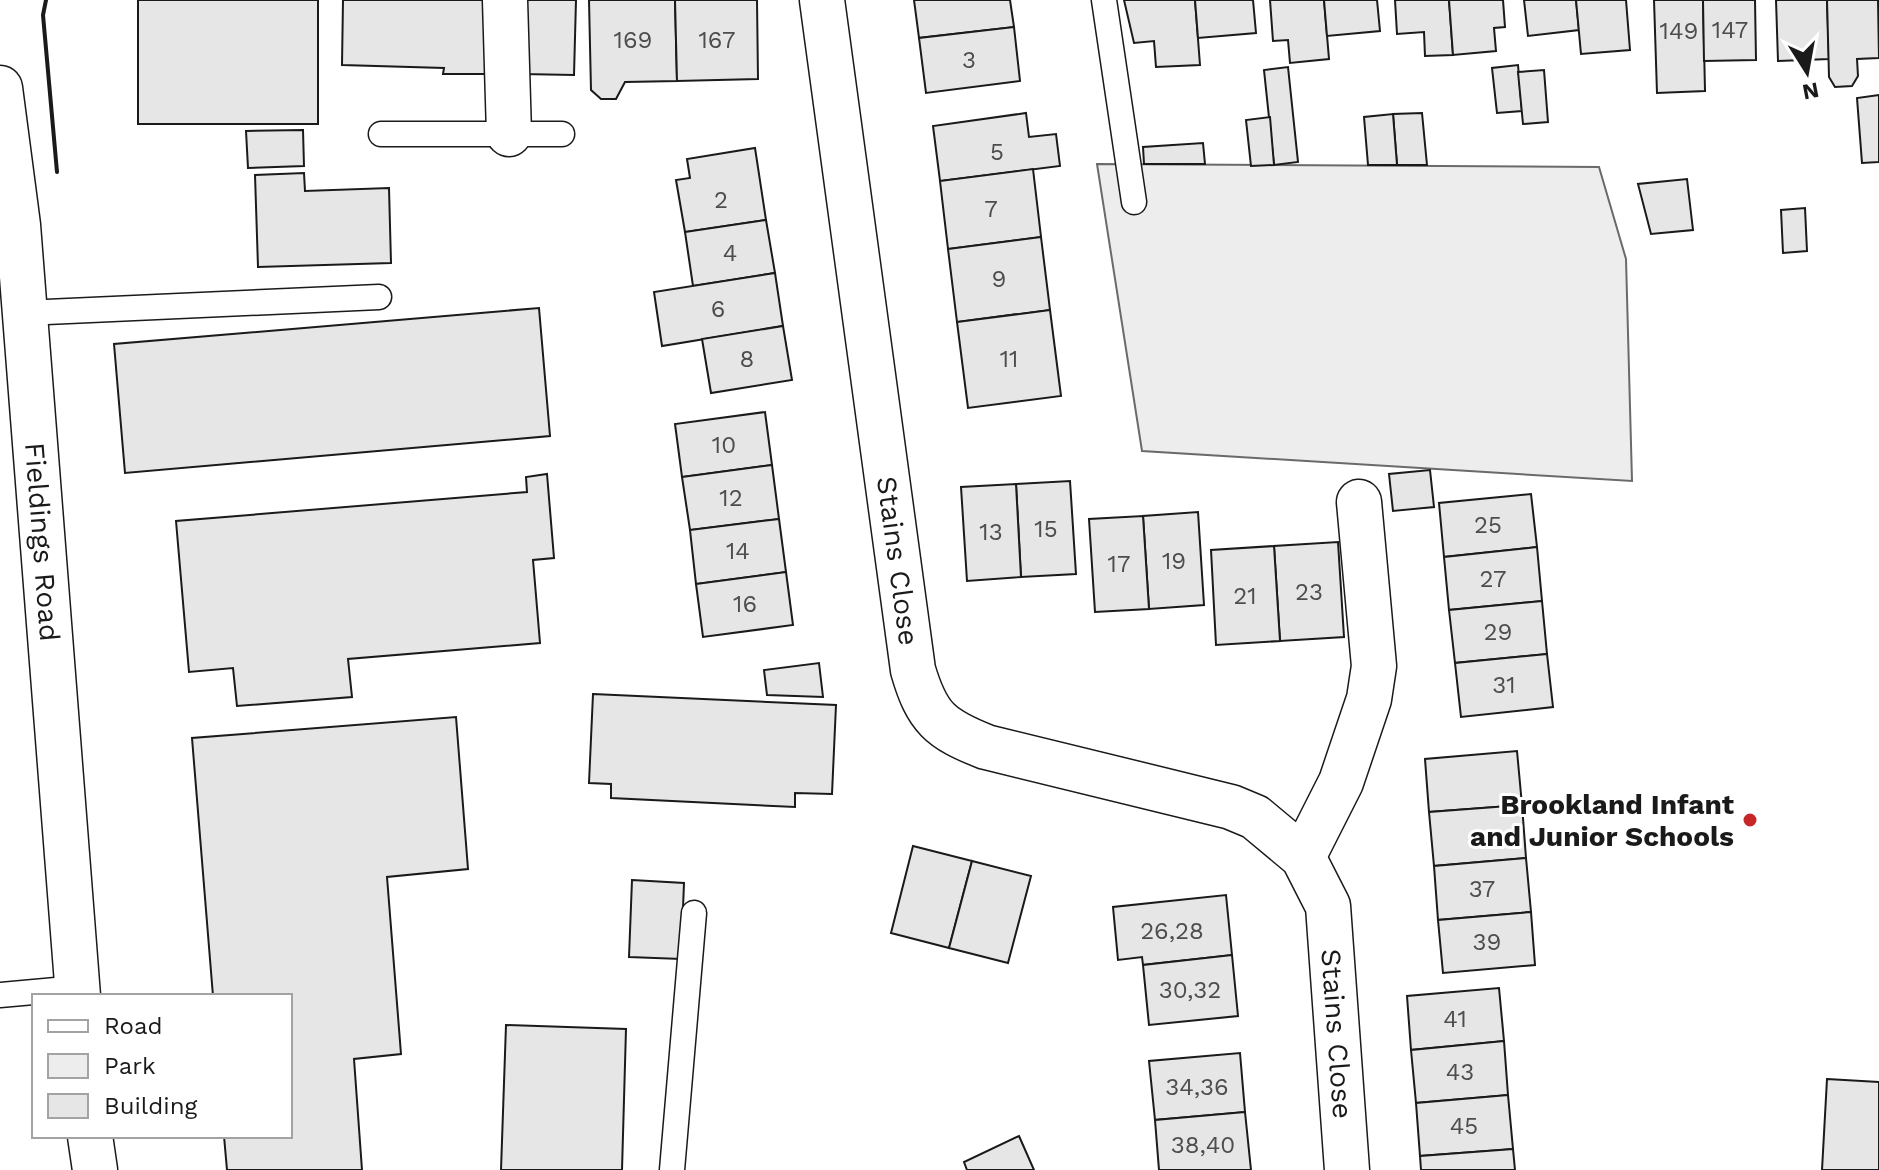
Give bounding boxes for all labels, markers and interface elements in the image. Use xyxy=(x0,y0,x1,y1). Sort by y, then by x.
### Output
house number: 147 xyxy=(1712,16,1748,44)
house number: 149 xyxy=(1660,17,1698,45)
house number: 169 xyxy=(614,26,652,54)
house number: 167 xyxy=(698,26,736,54)
north arrow xyxy=(1767,32,1847,112)
house number: 3 xyxy=(962,46,976,74)
text: N xyxy=(1800,77,1821,105)
house number: 5 xyxy=(990,138,1004,166)
house number: 2 xyxy=(714,186,728,214)
house number: 7 xyxy=(984,195,998,223)
house number: 4 xyxy=(723,239,737,267)
house number: 9 xyxy=(992,265,1006,293)
house number: 6 xyxy=(711,295,725,323)
house number: 8 xyxy=(740,345,754,373)
house number: 11 xyxy=(1000,345,1018,373)
house number: 10 xyxy=(712,431,736,459)
street label: Fieldings Road xyxy=(18,441,66,643)
street label: Stains Close xyxy=(870,474,925,647)
house number: 12 xyxy=(719,484,743,512)
house number: 25 xyxy=(1474,511,1502,539)
house number: 15 xyxy=(1034,515,1058,543)
house number: 13 xyxy=(979,518,1003,546)
house number: 14 xyxy=(726,537,750,565)
house number: 19 xyxy=(1162,547,1186,575)
house number: 17 xyxy=(1108,550,1130,578)
house number: 27 xyxy=(1480,565,1506,593)
house number: 23 xyxy=(1295,578,1323,606)
house number: 21 xyxy=(1233,582,1257,610)
house number: 16 xyxy=(733,590,757,618)
house number: 29 xyxy=(1484,618,1512,646)
house number: 31 xyxy=(1492,671,1516,699)
place label: Brookland Infant and Junior Schools xyxy=(1470,788,1734,853)
marker: Brookland Infant and Junior Schools xyxy=(1741,811,1759,829)
house number: 37 xyxy=(1469,875,1495,903)
house number: 26,28 xyxy=(1140,917,1204,945)
house number: 39 xyxy=(1473,928,1501,956)
street label: Stains Close xyxy=(1314,948,1359,1120)
house number: 30,32 xyxy=(1159,976,1221,1004)
legend xyxy=(32,994,292,1138)
house number: 41 xyxy=(1443,1005,1467,1033)
text: Road xyxy=(104,1012,163,1040)
text: Park xyxy=(104,1052,156,1080)
house number: 43 xyxy=(1446,1058,1474,1086)
house number: 34,36 xyxy=(1165,1073,1229,1101)
text: Building xyxy=(104,1092,197,1120)
house number: 45 xyxy=(1450,1112,1478,1140)
house number: 38,40 xyxy=(1171,1131,1235,1159)

